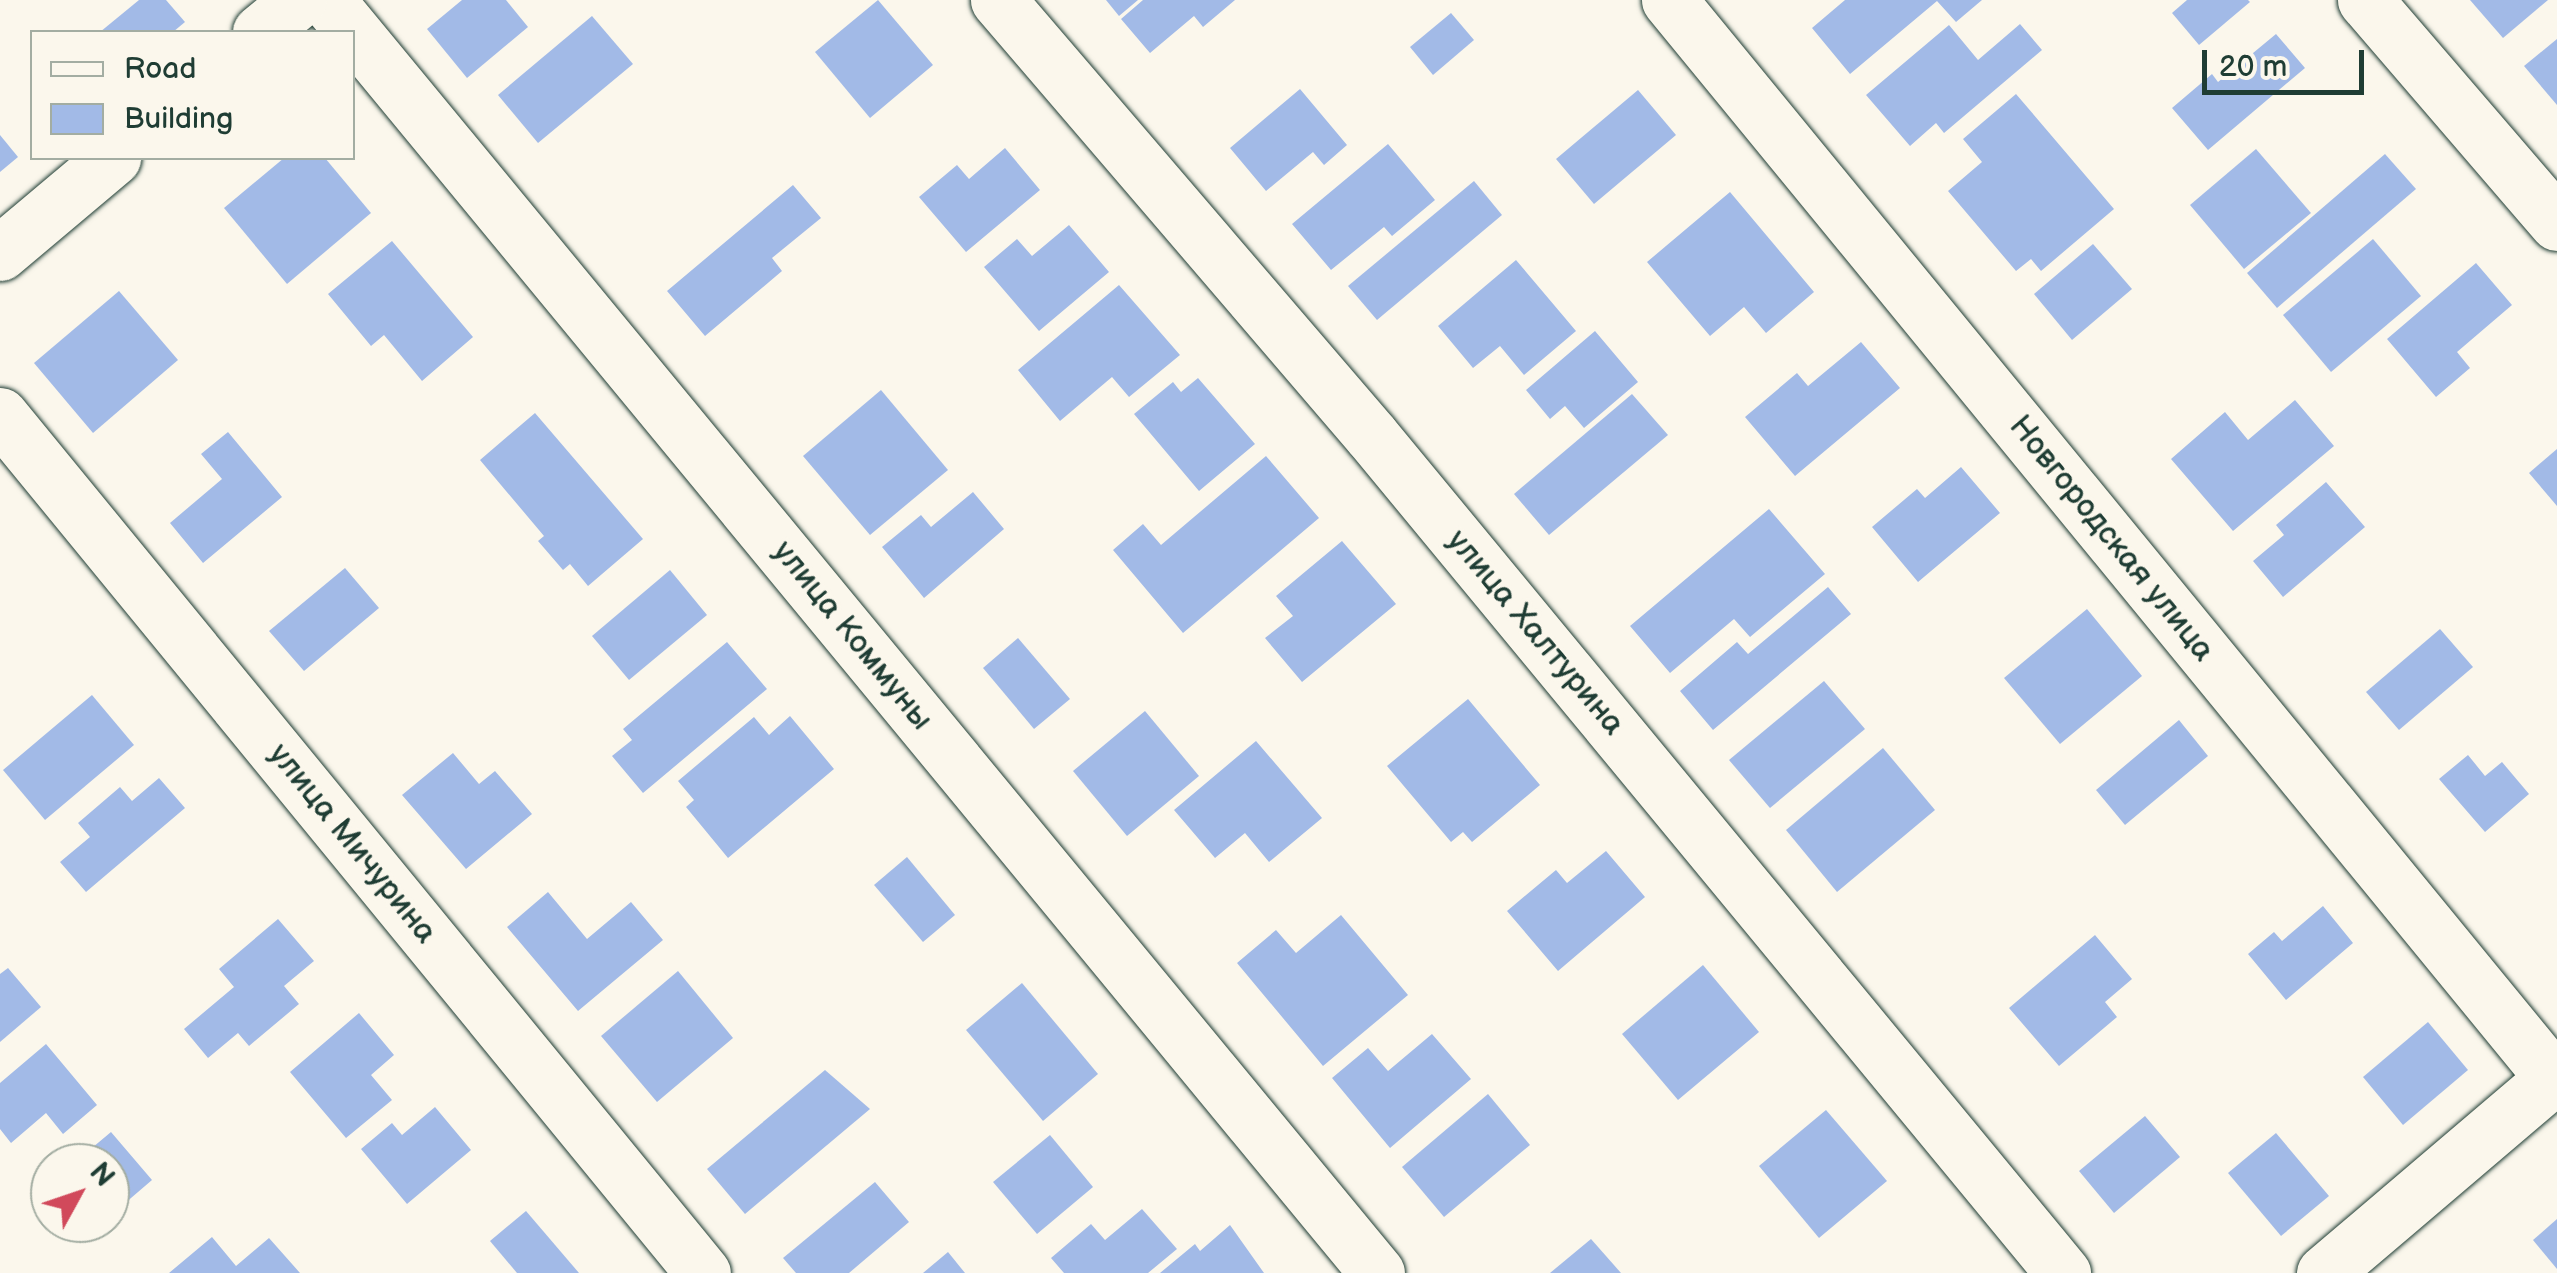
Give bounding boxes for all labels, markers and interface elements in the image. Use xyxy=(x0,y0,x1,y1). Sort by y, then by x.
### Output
legend xyxy=(30,30,355,160)
scale bar xyxy=(2207,30,2370,92)
text: 20 m xyxy=(2219,49,2287,85)
text: Road xyxy=(124,51,197,87)
text: Building xyxy=(124,101,233,137)
street label: Новгородская улица xyxy=(2000,408,2222,670)
street label: улица Халтурина xyxy=(1438,523,1632,743)
street label: улица Коммуны xyxy=(764,534,940,738)
street label: улица Мичурина xyxy=(260,736,444,952)
north arrow xyxy=(30,1143,130,1243)
text: N xyxy=(82,1156,121,1193)

